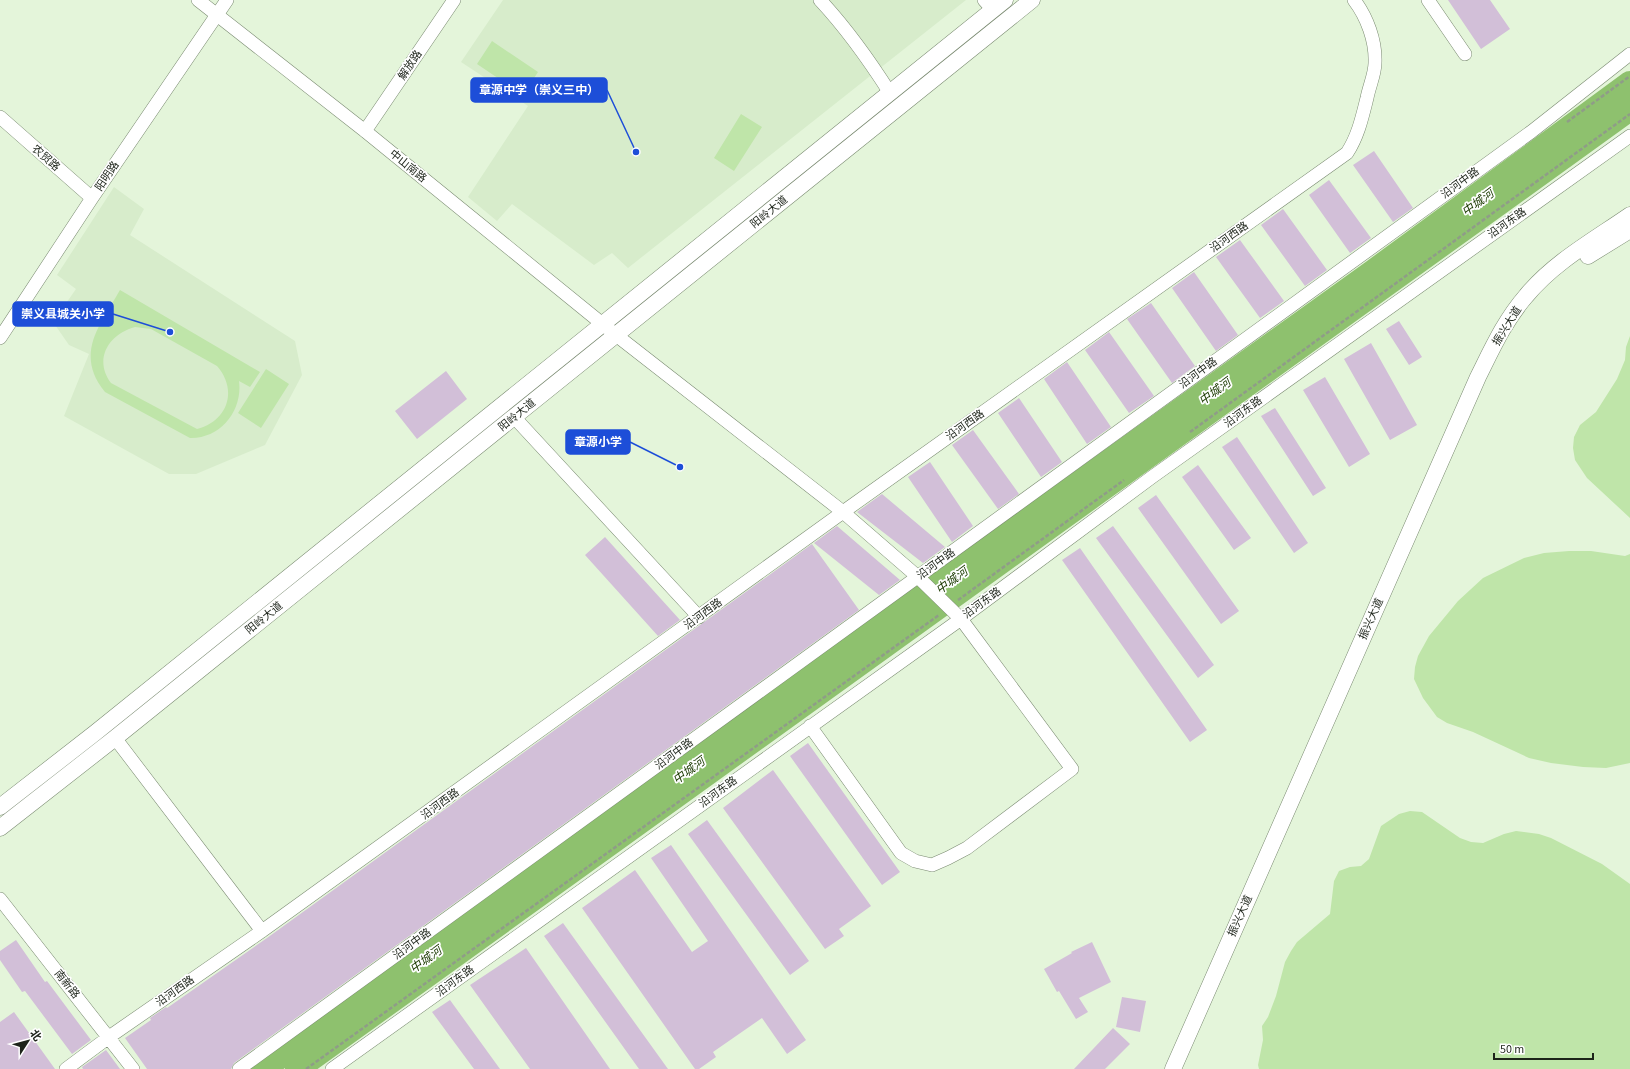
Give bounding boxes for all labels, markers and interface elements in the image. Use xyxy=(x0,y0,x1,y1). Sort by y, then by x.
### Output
street label: 解放路 xyxy=(395,47,425,83)
callout: 章源中学（崇义三中） xyxy=(471,78,607,102)
text: 章源中学（崇义三中） xyxy=(479,82,599,99)
street label: 农贸路 xyxy=(29,142,63,174)
street label: 中山南路 xyxy=(386,146,430,186)
street label: 阳明路 xyxy=(92,158,122,194)
street label: 沿河中路 xyxy=(1438,164,1482,202)
water label: 中城河 xyxy=(1458,184,1499,220)
street label: 阳岭大道 xyxy=(747,192,791,232)
street label: 沿河东路 xyxy=(1485,204,1529,242)
street label: 沿河西路 xyxy=(1207,218,1251,256)
callout: 崇义县城关小学 xyxy=(13,302,113,326)
street label: 振兴大道 xyxy=(1489,303,1525,349)
text: 崇义县城关小学 xyxy=(21,306,105,323)
street label: 沿河中路 xyxy=(1176,354,1220,392)
water label: 中城河 xyxy=(1195,373,1236,409)
street label: 沿河东路 xyxy=(1221,393,1265,431)
street label: 阳岭大道 xyxy=(495,395,539,435)
street label: 沿河西路 xyxy=(943,406,987,444)
callout: 章源小学 xyxy=(566,430,630,454)
text: 章源小学 xyxy=(574,434,622,451)
street label: 沿河中路 xyxy=(914,545,958,583)
water label: 中城河 xyxy=(932,562,973,598)
street label: 沿河东路 xyxy=(960,584,1004,622)
street label: 沿河西路 xyxy=(681,595,725,633)
street label: 振兴大道 xyxy=(1355,596,1387,642)
street label: 阳岭大道 xyxy=(242,598,286,638)
street label: 沿河中路 xyxy=(652,735,696,773)
water label: 中城河 xyxy=(669,752,710,788)
street label: 沿河东路 xyxy=(696,773,740,811)
street label: 沿河西路 xyxy=(418,785,462,823)
street label: 振兴大道 xyxy=(1224,893,1256,939)
street label: 沿河中路 xyxy=(390,925,434,963)
water label: 中城河 xyxy=(406,941,447,977)
street label: 沿河东路 xyxy=(433,962,477,1000)
street label: 南新路 xyxy=(51,966,83,1002)
street label: 沿河西路 xyxy=(153,972,197,1010)
north arrow xyxy=(8,1021,48,1061)
text: 北 xyxy=(26,1027,45,1044)
scale bar xyxy=(1494,1035,1593,1061)
text: 50 m xyxy=(1500,1041,1524,1058)

